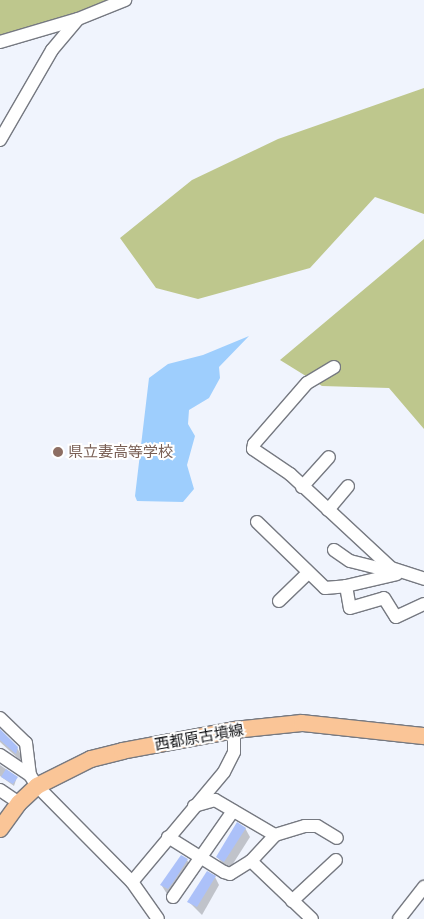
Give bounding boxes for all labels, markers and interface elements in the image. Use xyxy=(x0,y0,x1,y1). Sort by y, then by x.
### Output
place label: 県立妻高等学校 xyxy=(68,443,173,461)
marker: 県立妻高等学校 xyxy=(52,446,64,458)
street label: 西都原古墳線 xyxy=(153,720,245,754)

